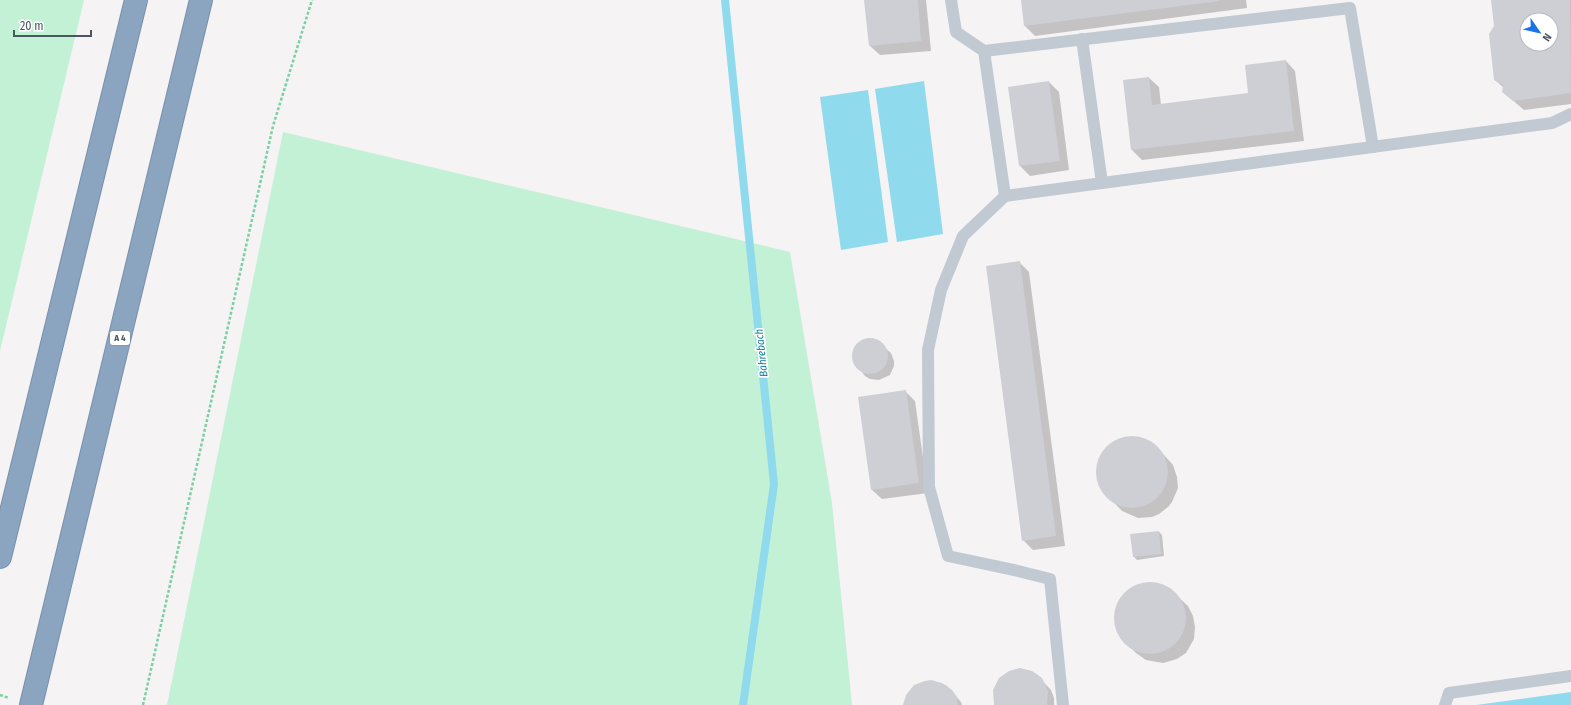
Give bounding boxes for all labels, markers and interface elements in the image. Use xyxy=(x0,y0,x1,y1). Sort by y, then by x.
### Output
scale bar xyxy=(14,12,91,38)
north arrow xyxy=(1519,12,1559,52)
text: 20 m xyxy=(20,19,44,33)
text: N xyxy=(1540,31,1554,44)
water label: Bahrebach xyxy=(752,328,770,378)
road number: A 4 xyxy=(110,331,130,345)

